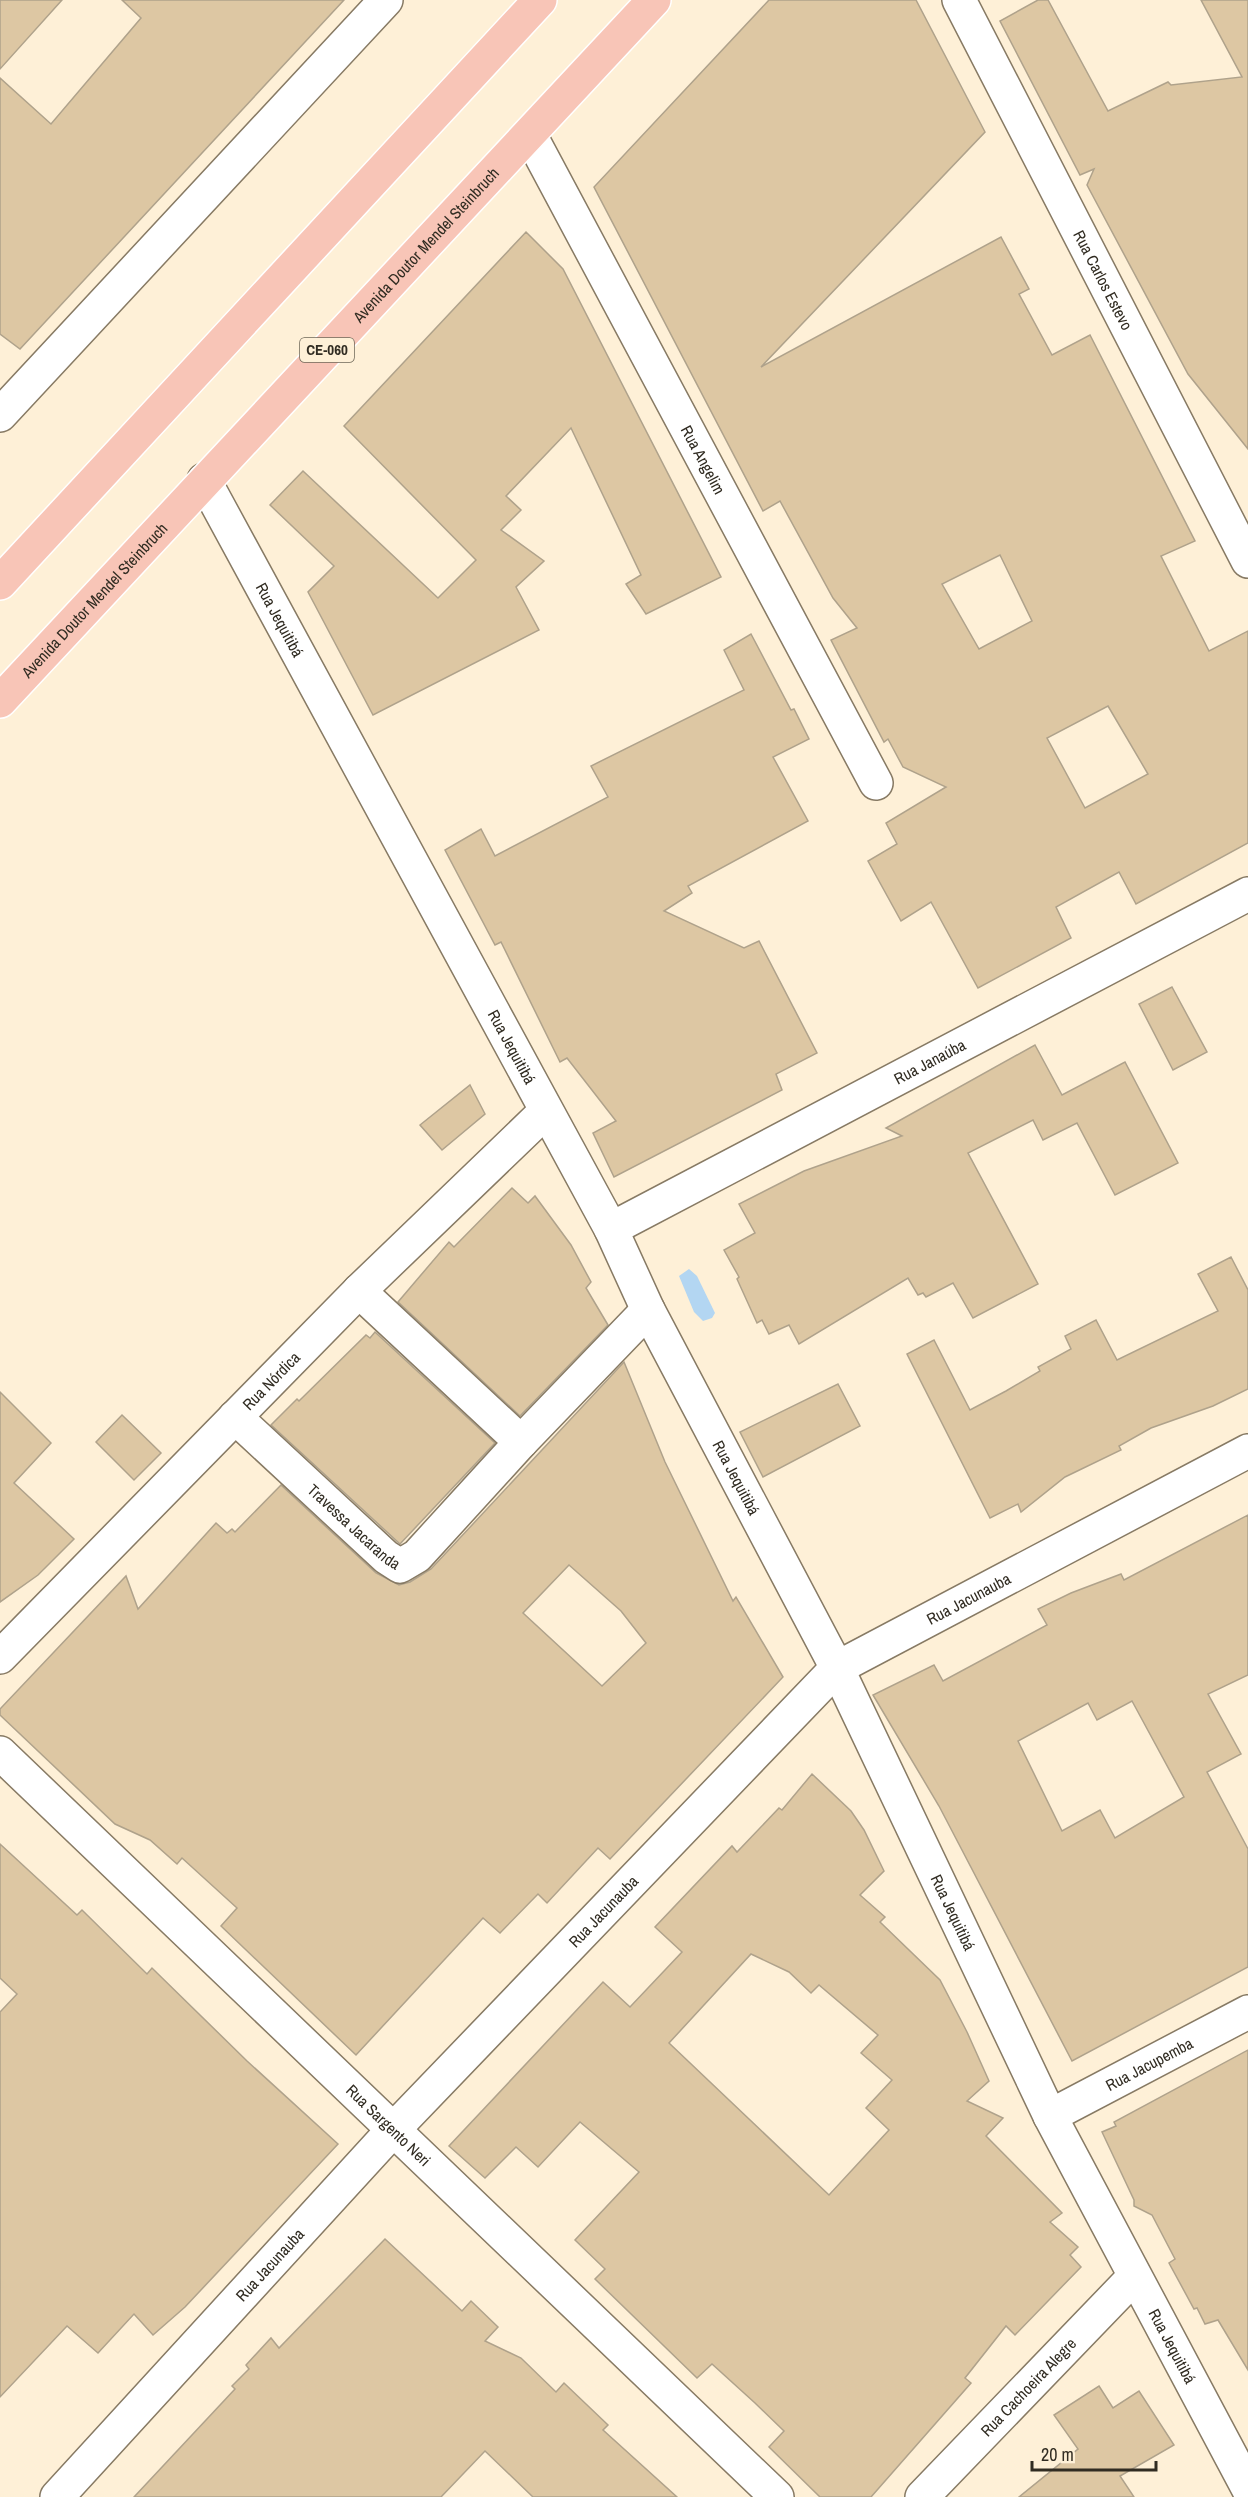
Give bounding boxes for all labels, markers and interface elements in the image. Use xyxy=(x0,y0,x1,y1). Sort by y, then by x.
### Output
street label: Avenida Doutor Mendel Steinbruch xyxy=(347,162,504,328)
street label: Rua Carlos Estevo xyxy=(1068,226,1138,334)
road number: CE-060 xyxy=(300,338,354,362)
street label: Rua Angelim xyxy=(676,421,731,498)
street label: Avenida Doutor Mendel Steinbruch xyxy=(16,518,172,683)
street label: Rua Jequitibá xyxy=(251,579,309,661)
street label: Rua Jequitibá xyxy=(483,1006,541,1089)
street label: Rua Janaúba xyxy=(890,1033,970,1089)
street label: Rua Nórdica xyxy=(237,1346,305,1415)
street label: Rua Jequitibá xyxy=(708,1436,766,1519)
street label: Travessa Jacaranda xyxy=(303,1479,405,1575)
street label: Rua Jacunauba xyxy=(923,1567,1015,1630)
street label: Rua Jacunauba xyxy=(563,1870,644,1952)
street label: Rua Jequitibá xyxy=(926,1871,981,1955)
street label: Rua Jacupemba xyxy=(1102,2032,1197,2096)
street label: Rua Sargento Neri xyxy=(341,2079,436,2171)
street label: Rua Jacunauba xyxy=(231,2223,309,2306)
street label: Rua Jequitibá xyxy=(1144,2305,1202,2388)
street label: Rua Cachoeira Alegre xyxy=(975,2333,1081,2441)
scale bar xyxy=(1032,2434,1156,2472)
text: 20 m xyxy=(1041,2442,1074,2467)

